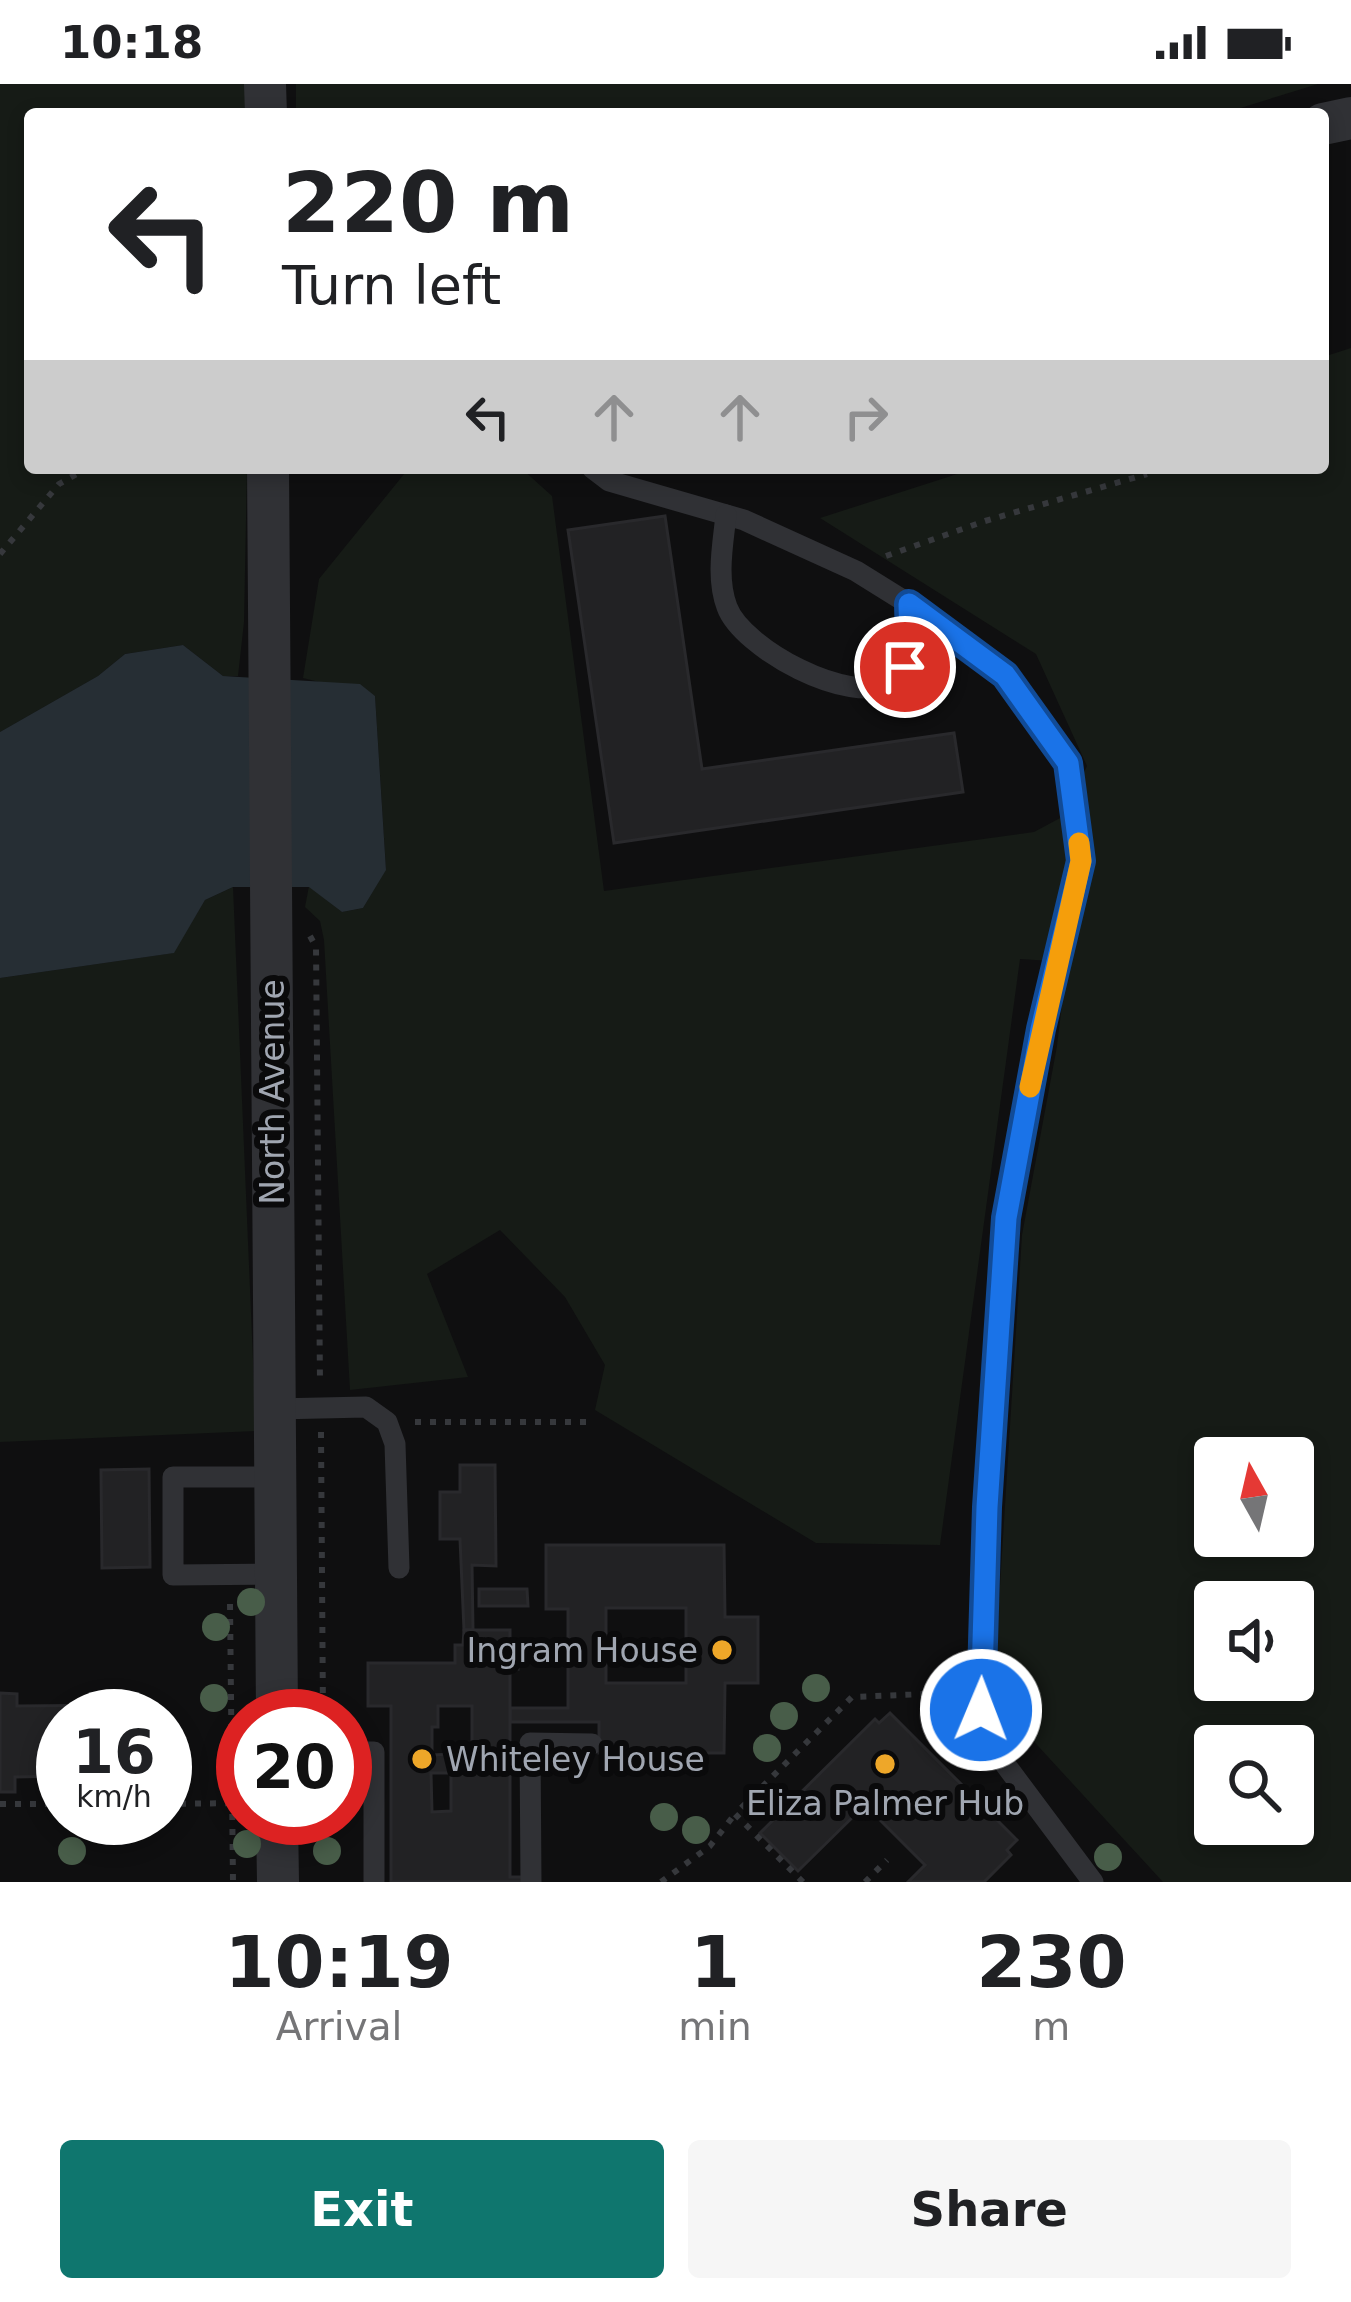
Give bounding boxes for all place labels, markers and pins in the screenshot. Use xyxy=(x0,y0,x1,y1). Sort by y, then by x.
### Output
pin xyxy=(854,616,956,718)
place label: Ingram House xyxy=(467,1631,698,1670)
marker: Ingram House xyxy=(709,1637,735,1663)
place label: Whiteley House xyxy=(446,1740,705,1779)
marker: Whiteley House xyxy=(409,1746,435,1772)
marker: Eliza Palmer Hub xyxy=(872,1751,898,1777)
place label: Eliza Palmer Hub xyxy=(746,1784,1024,1823)

